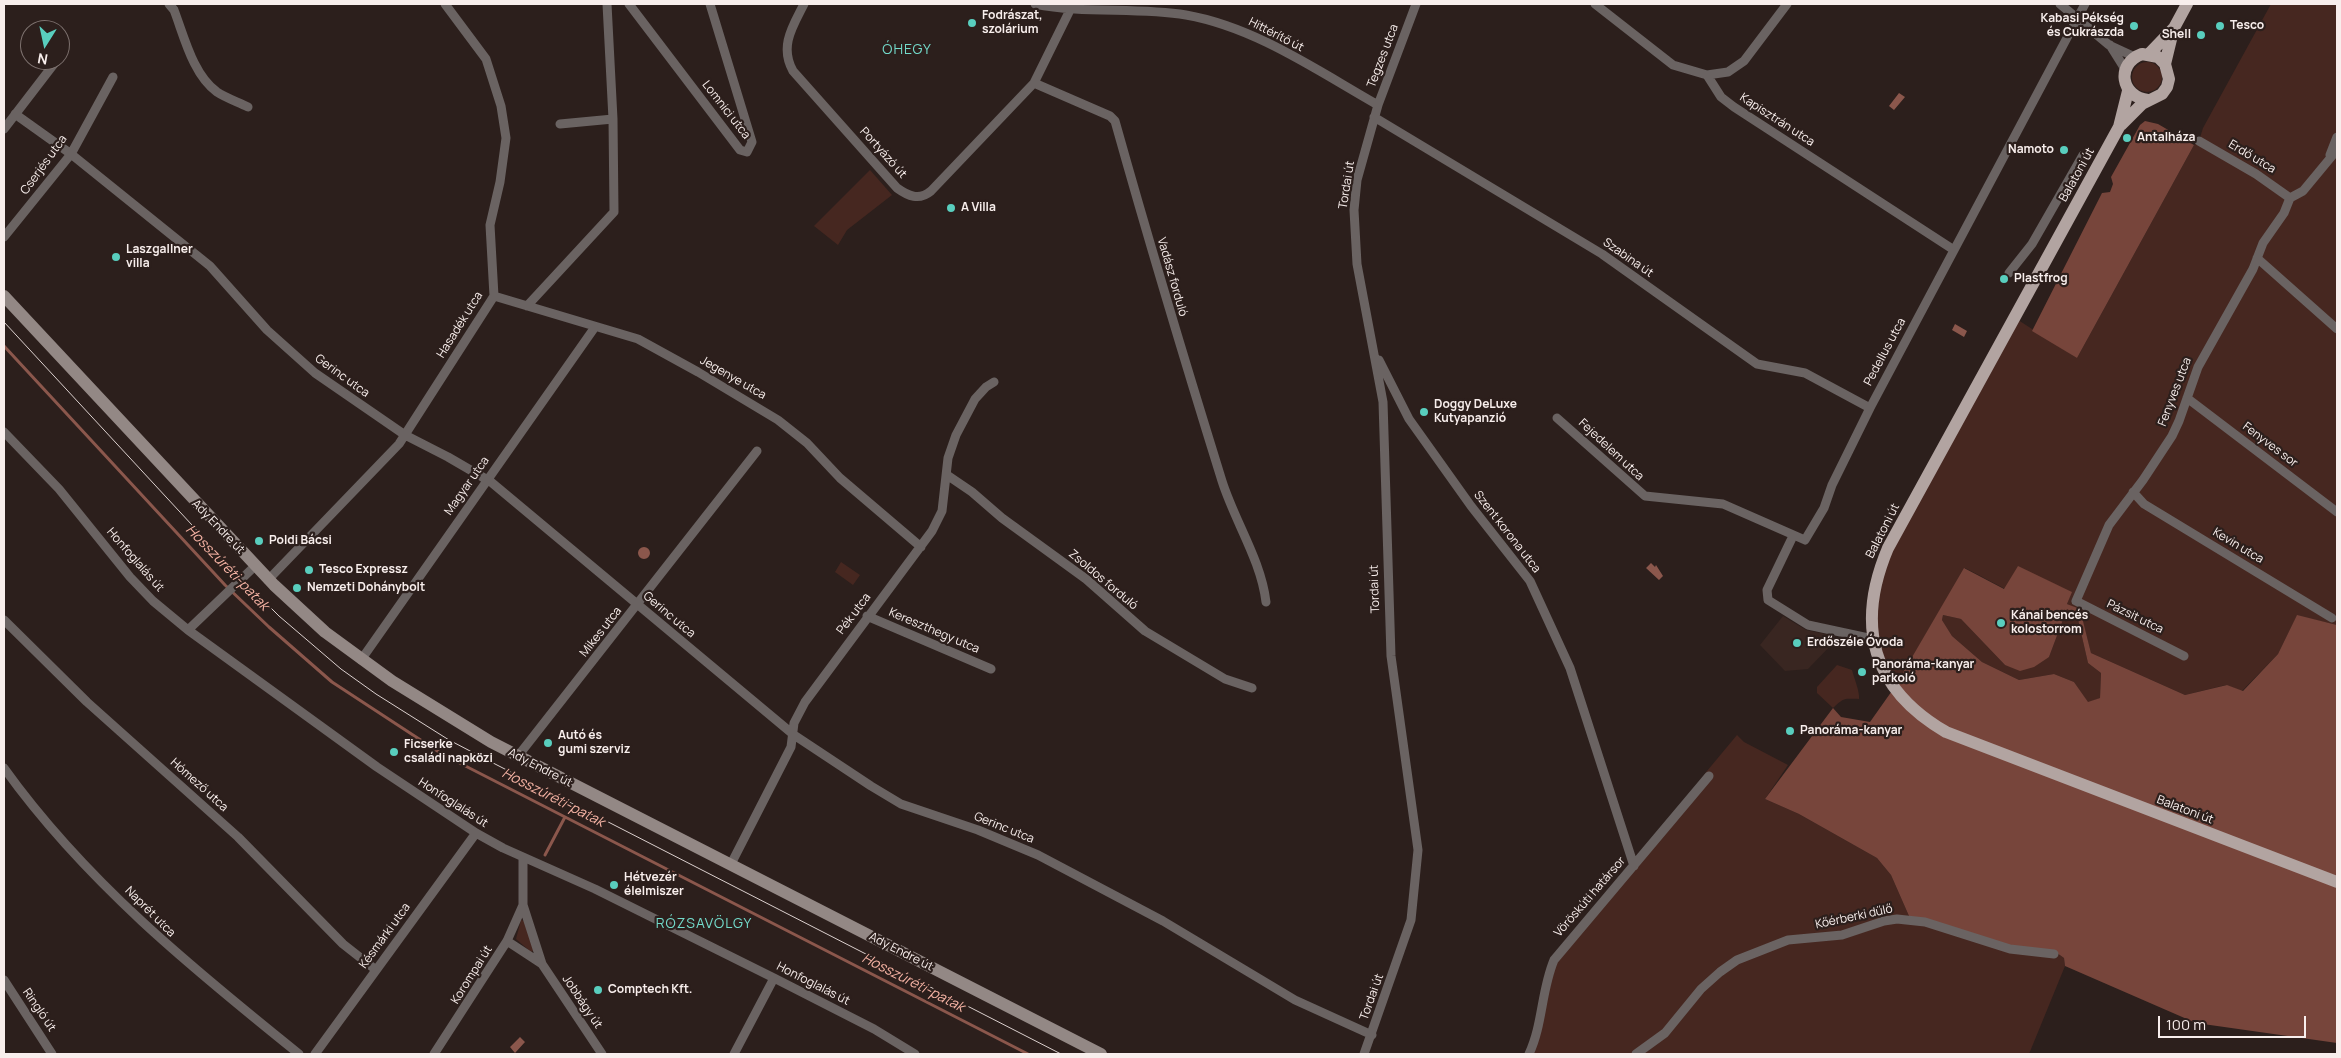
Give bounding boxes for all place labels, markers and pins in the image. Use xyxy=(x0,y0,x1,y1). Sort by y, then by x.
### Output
place label: Fodrászat, szolárium xyxy=(982,9,1043,37)
place label: Kabasi Pékség és Cukrászda xyxy=(2040,12,2124,40)
marker: Fodrászat, szolárium xyxy=(966,17,978,29)
place label: Tesco xyxy=(2230,19,2264,33)
marker: Kabasi Pékség és Cukrászda xyxy=(2128,20,2140,32)
marker: Tesco xyxy=(2214,20,2226,32)
place label: Shell xyxy=(2162,28,2191,42)
marker: Shell xyxy=(2195,29,2207,41)
place label: Antalháza xyxy=(2137,131,2195,145)
marker: Antalháza xyxy=(2121,132,2133,144)
place label: Namoto xyxy=(2008,143,2054,157)
marker: Namoto xyxy=(2058,144,2070,156)
place label: A Villa xyxy=(961,201,996,215)
marker: A Villa xyxy=(945,202,957,214)
place label: Laszgallner villa xyxy=(126,243,193,271)
marker: Laszgallner villa xyxy=(110,251,122,263)
place label: Plastfrog xyxy=(2014,272,2068,286)
marker: Plastfrog xyxy=(1998,273,2010,285)
place label: Doggy DeLuxe Kutyapanzió xyxy=(1434,398,1517,426)
marker: Doggy DeLuxe Kutyapanzió xyxy=(1418,406,1430,418)
place label: Poldi Bácsi xyxy=(269,534,332,548)
marker: Poldi Bácsi xyxy=(253,535,265,547)
place label: Tesco Expressz xyxy=(319,563,408,577)
marker: Tesco Expressz xyxy=(303,564,315,576)
place label: Nemzeti Dohánybolt xyxy=(307,581,425,595)
marker: Nemzeti Dohánybolt xyxy=(291,582,303,594)
place label: Kánai bencés kolostorrom xyxy=(2011,609,2088,637)
marker: Kánai bencés kolostorrom xyxy=(1995,617,2007,629)
place label: Erdőszéle Óvoda xyxy=(1807,636,1903,650)
marker: Erdőszéle Óvoda xyxy=(1791,637,1803,649)
place label: Panoráma-kanyar parkoló xyxy=(1872,658,1974,686)
marker: Panoráma-kanyar parkoló xyxy=(1856,666,1868,678)
place label: Panoráma-kanyar xyxy=(1800,724,1902,738)
marker: Panoráma-kanyar xyxy=(1784,725,1796,737)
place label: Autó és gumi szerviz xyxy=(558,729,630,757)
marker: Autó és gumi szerviz xyxy=(542,737,554,749)
place label: Ficserke családi napközi xyxy=(404,738,493,766)
marker: Ficserke családi napközi xyxy=(388,746,400,758)
place label: Hétvezér élelmiszer xyxy=(624,871,684,899)
marker: Hétvezér élelmiszer xyxy=(608,879,620,891)
place label: Comptech Kft. xyxy=(608,983,692,997)
marker: Comptech Kft. xyxy=(592,984,604,996)

